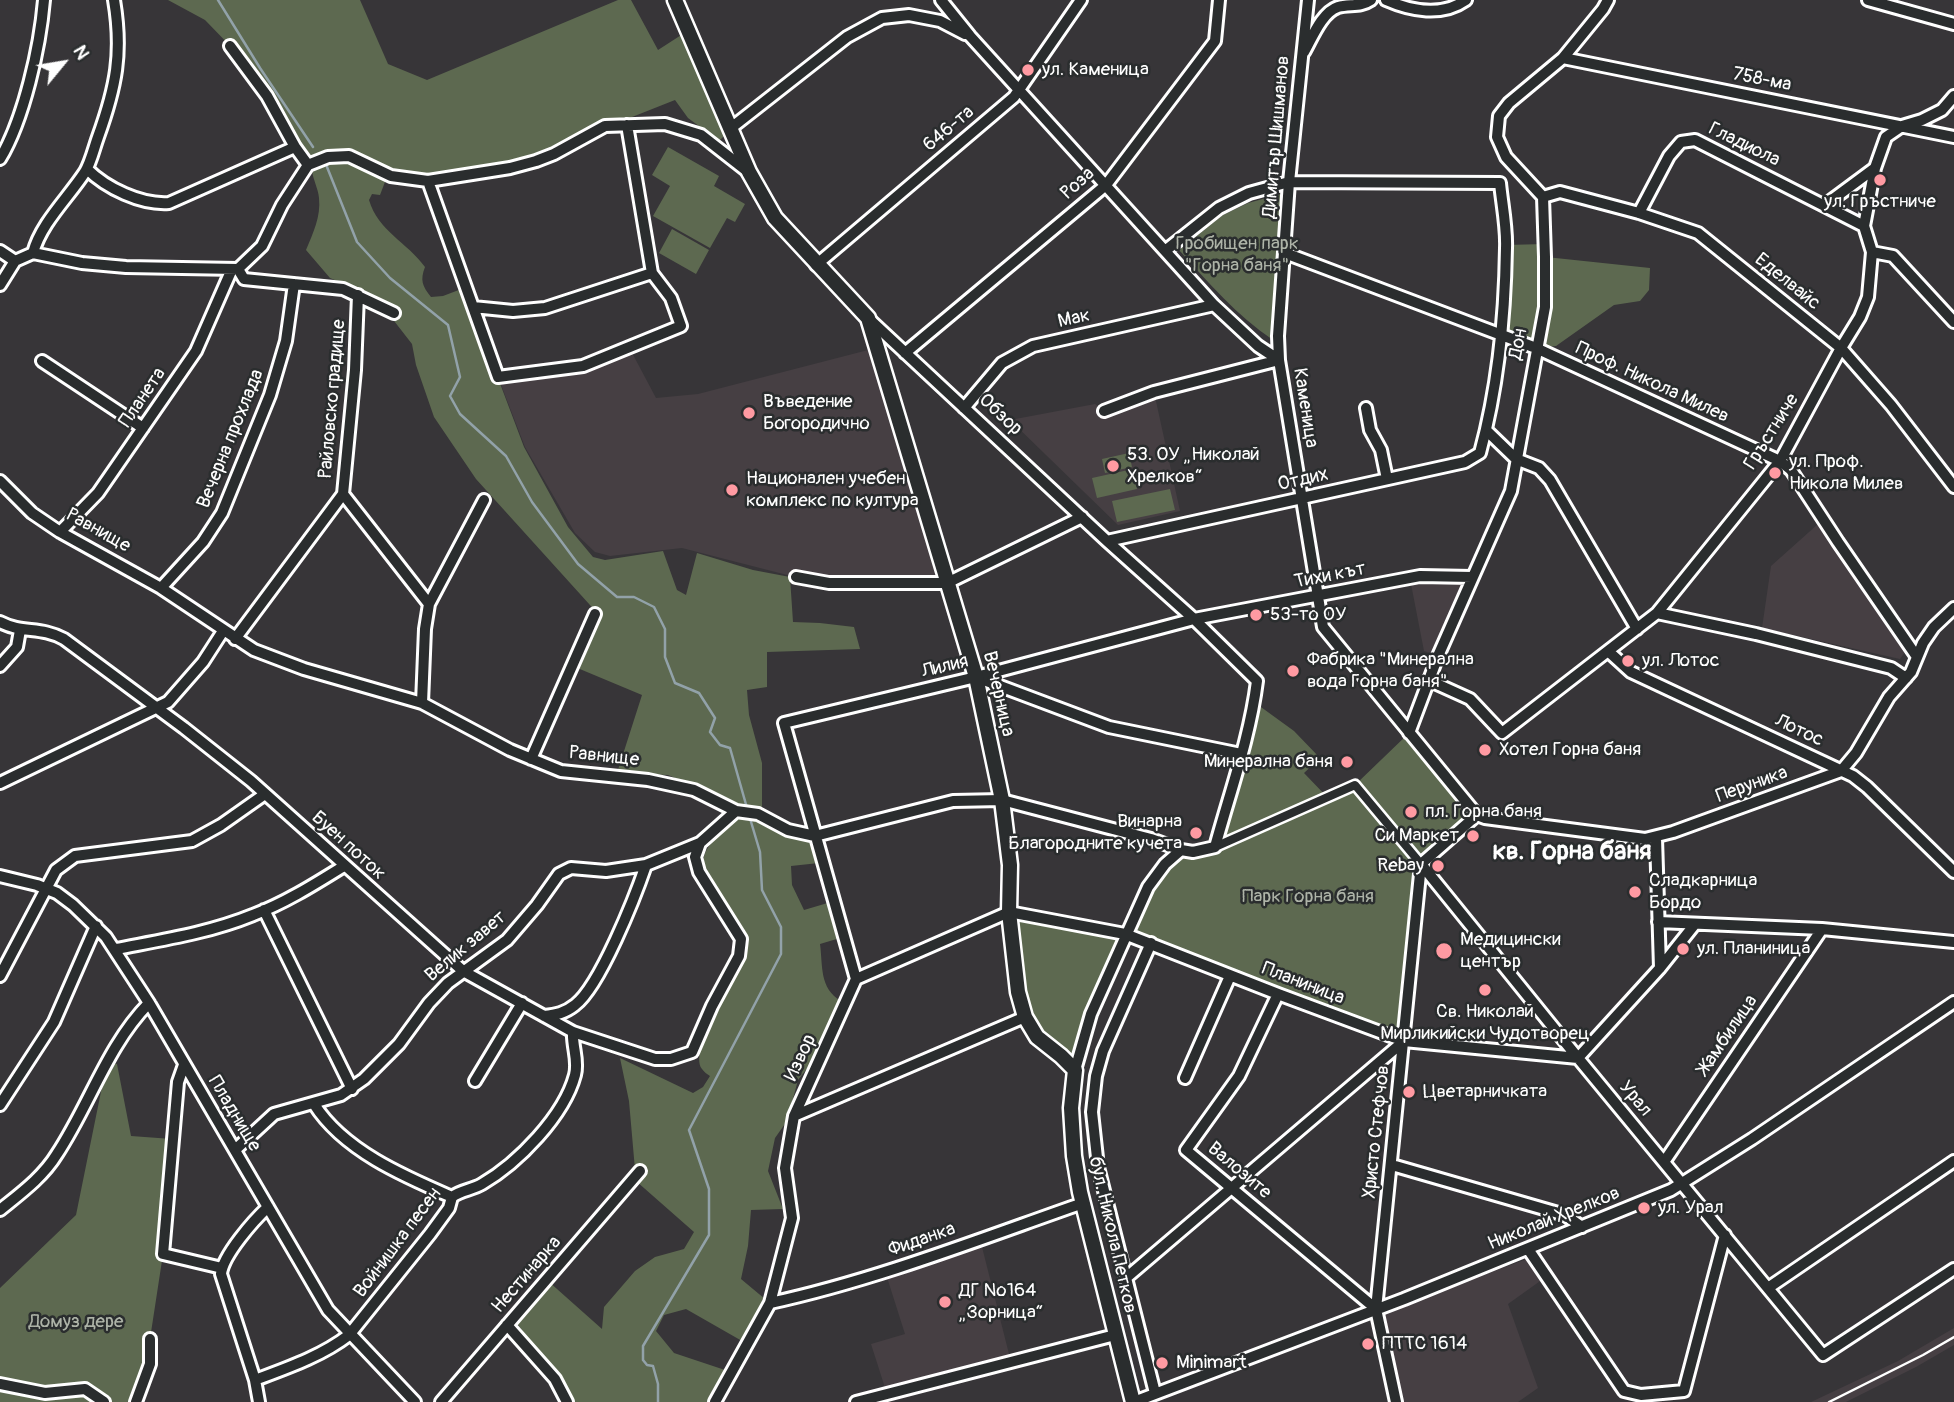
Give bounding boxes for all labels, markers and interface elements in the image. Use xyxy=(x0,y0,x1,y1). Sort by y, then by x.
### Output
north arrow xyxy=(28,28,98,98)
text: N xyxy=(68,41,95,64)
street label: Димитър Шишманов xyxy=(1259,55,1295,219)
place label: ул. Каменица xyxy=(1042,59,1149,81)
marker: ул. Каменица xyxy=(1020,62,1036,78)
street label: 758-ма xyxy=(1731,63,1793,97)
street label: 646-та xyxy=(919,101,979,157)
street label: Гладиола xyxy=(1704,118,1784,172)
street label: Роза xyxy=(1056,163,1100,205)
marker: ул. Гръстниче xyxy=(1872,172,1888,188)
place label: ул. Гръстниче xyxy=(1824,191,1936,213)
park label: Гробищен парк "Горна баня" xyxy=(1175,233,1299,277)
street label: Еделвайс xyxy=(1750,249,1824,315)
street label: Мак xyxy=(1056,304,1092,334)
street label: Райловско градище xyxy=(315,319,351,479)
street label: Дон xyxy=(1505,327,1533,361)
street label: Проф. Никола Милев xyxy=(1572,337,1732,429)
street label: Планета xyxy=(115,364,171,432)
street label: Вечерна прохлада xyxy=(193,366,269,512)
street label: Каменица xyxy=(1287,367,1323,449)
street label: Обзор xyxy=(973,389,1027,441)
street label: Гръстниче xyxy=(1740,390,1804,474)
place label: Въведение Богородично xyxy=(763,391,870,435)
marker: Въведение Богородично xyxy=(741,405,757,421)
place label: 53. ОУ „Николай Хрелков“ xyxy=(1127,444,1260,488)
place label: ул. Проф. Никола Милев xyxy=(1789,451,1903,495)
marker: 53. ОУ „Николай Хрелков“ xyxy=(1105,458,1121,474)
street label: Отдих xyxy=(1276,463,1330,497)
marker: ул. Проф. Никола Милев xyxy=(1767,465,1783,481)
place label: Национален учебен комплекс по култура xyxy=(746,468,918,512)
marker: Национален учебен комплекс по култура xyxy=(724,482,740,498)
street label: Равнище xyxy=(62,504,134,558)
street label: Тихи кът xyxy=(1292,558,1368,594)
place label: 53-то ОУ xyxy=(1270,604,1346,626)
marker: 53-то ОУ xyxy=(1248,607,1264,623)
street label: Вечерница xyxy=(977,649,1019,739)
place label: Фабрика "Минерална вода Горна баня" xyxy=(1307,649,1474,693)
street label: Лилия xyxy=(919,650,971,684)
place label: ул. Лотос xyxy=(1642,650,1719,672)
marker: ул. Лотос xyxy=(1620,653,1636,669)
marker: Фабрика "Минерална вода Горна баня" xyxy=(1285,663,1301,679)
street label: Лотос xyxy=(1771,710,1827,752)
place label: Хотел Горна баня xyxy=(1499,739,1641,761)
street label: Равнище xyxy=(568,742,640,772)
marker: Хотел Горна баня xyxy=(1477,742,1493,758)
place label: Минерална баня xyxy=(1204,751,1333,773)
marker: Минерална баня xyxy=(1339,754,1355,770)
street label: Перуника xyxy=(1713,762,1791,808)
place label: пл. Горна баня xyxy=(1425,801,1542,823)
marker: пл. Горна баня xyxy=(1403,804,1419,820)
street label: Буен поток xyxy=(306,807,390,885)
place label: Винарна Благородните кучета xyxy=(1008,811,1182,855)
marker: Винарна Благородните кучета xyxy=(1188,825,1204,841)
place label: Си Маркет xyxy=(1375,825,1459,847)
marker: Си Маркет xyxy=(1465,828,1481,844)
district label: кв. Горна баня xyxy=(1492,836,1652,868)
place label: Rebay xyxy=(1377,855,1424,877)
marker: Rebay xyxy=(1430,858,1446,874)
place label: Сладкарница Бордо xyxy=(1649,870,1757,914)
marker: Сладкарница Бордо xyxy=(1627,884,1643,900)
park label: Парк Горна баня xyxy=(1242,886,1374,908)
street label: Велик завет xyxy=(421,907,511,987)
place label: Медицински център xyxy=(1460,929,1561,973)
place label: ул. Планиница xyxy=(1697,938,1810,960)
marker: Медицински център xyxy=(1434,941,1454,961)
marker: ул. Планиница xyxy=(1675,941,1691,957)
street label: Планиница xyxy=(1258,958,1348,1010)
marker: Св. Николай Мирликийски Чудотворец xyxy=(1477,982,1493,998)
street label: Жамбилица xyxy=(1693,991,1763,1079)
place label: Св. Николай Мирликийски Чудотворец xyxy=(1380,1001,1590,1045)
street label: Извор xyxy=(780,1031,822,1085)
street label: Христо Стефчов xyxy=(1359,1064,1395,1200)
street label: Пладнище xyxy=(203,1072,265,1156)
street label: Урал xyxy=(1614,1077,1656,1121)
place label: Цветарничката xyxy=(1423,1081,1547,1103)
marker: Цветарничката xyxy=(1401,1084,1417,1100)
street label: Валозите xyxy=(1202,1138,1276,1204)
street label: бул. Никола Петков xyxy=(1083,1154,1141,1316)
street label: Николай Хрелков xyxy=(1485,1182,1623,1256)
street label: Войнишка песен xyxy=(349,1184,447,1302)
place label: ул. Урал xyxy=(1658,1197,1724,1219)
marker: ул. Урал xyxy=(1636,1200,1652,1216)
street label: Фиданка xyxy=(885,1218,959,1262)
street label: Нестинарка xyxy=(487,1232,567,1318)
place label: ДГ №164 „Зорница“ xyxy=(959,1280,1044,1324)
marker: ДГ №164 „Зорница“ xyxy=(937,1294,953,1310)
park label: Домуз дере xyxy=(29,1311,123,1333)
place label: ПТТС 1614 xyxy=(1382,1333,1467,1355)
marker: ПТТС 1614 xyxy=(1360,1336,1376,1352)
place label: Minimart xyxy=(1176,1352,1247,1374)
marker: Minimart xyxy=(1154,1355,1170,1371)

